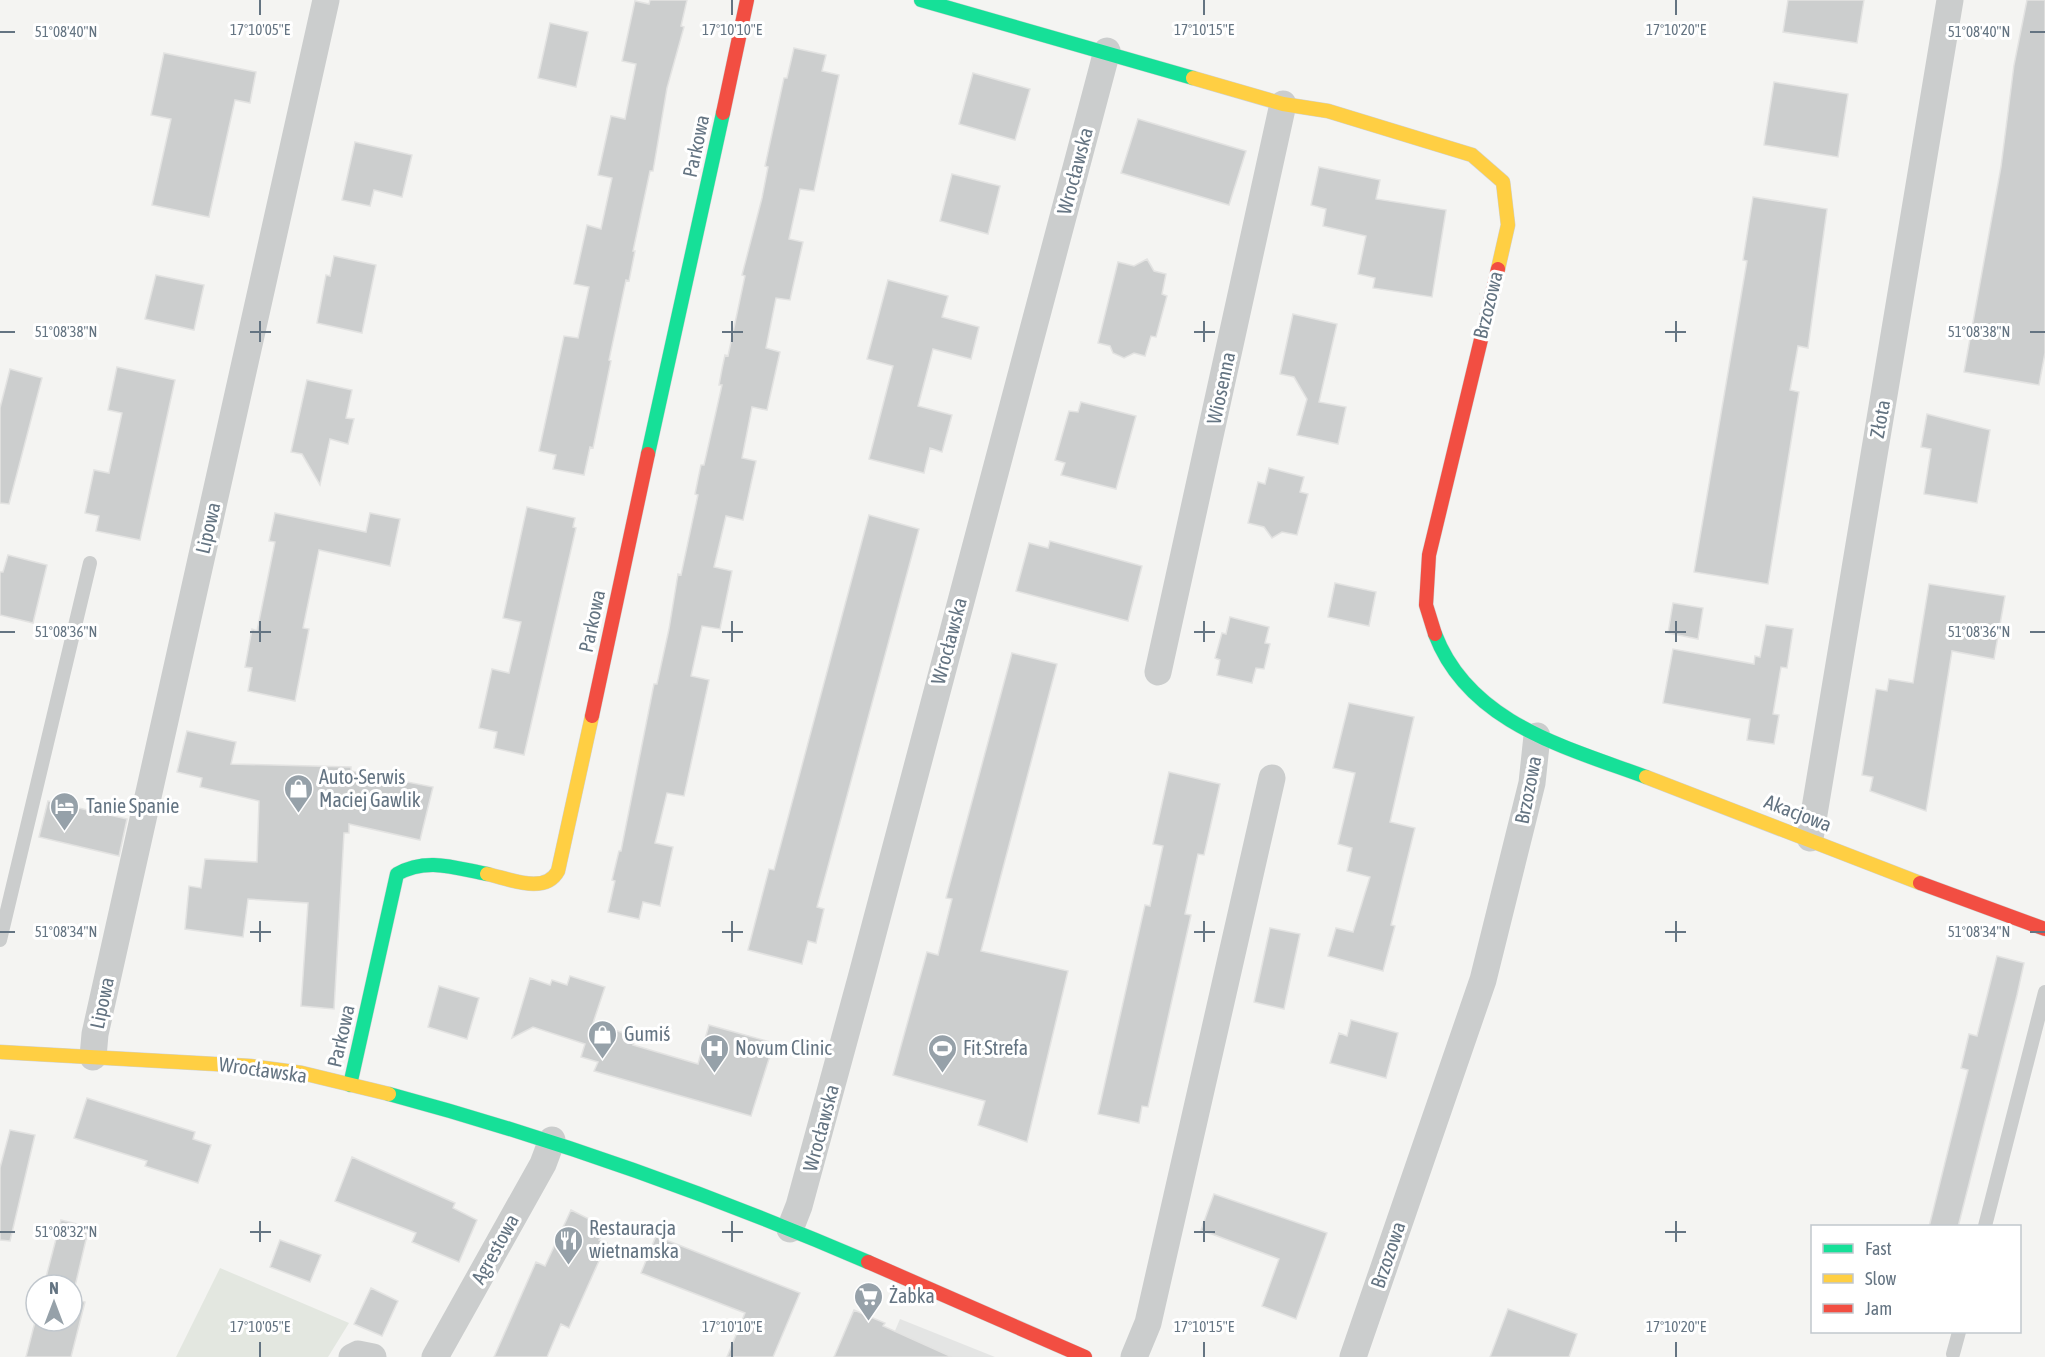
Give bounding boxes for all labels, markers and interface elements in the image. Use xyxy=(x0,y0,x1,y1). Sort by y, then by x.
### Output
text: 17°10'05"E xyxy=(230,21,291,38)
text: 17°10'10"E xyxy=(702,21,763,38)
text: 17°10'15"E xyxy=(1174,21,1235,38)
text: 17°10'20"E xyxy=(1646,21,1707,38)
text: 51°08'40"N xyxy=(35,23,97,40)
text: 51°08'40"N xyxy=(1948,23,2010,40)
street label: Parkowa xyxy=(678,113,713,179)
street label: Wrocławska xyxy=(1052,125,1097,217)
street label: Brzozowa xyxy=(1468,269,1507,341)
text: 51°08'38"N xyxy=(35,323,97,340)
text: 51°08'38"N xyxy=(1948,323,2010,340)
street label: Wiosenna xyxy=(1202,350,1239,426)
street label: Złota xyxy=(1865,398,1894,440)
street label: Lipowa xyxy=(190,500,225,556)
street label: Parkowa xyxy=(574,588,609,654)
street label: Wrocławska xyxy=(926,595,971,687)
text: 51°08'36"N xyxy=(35,623,97,640)
text: 51°08'36"N xyxy=(1948,623,2010,640)
street label: Brzozowa xyxy=(1510,754,1545,826)
place label: Auto-Serwis Maciej Gawlik xyxy=(319,765,421,811)
shop icon: Auto-Serwis Maciej Gawlik xyxy=(282,772,314,814)
street label: Akacjowa xyxy=(1761,789,1835,836)
hotel icon: Tanie Spanie xyxy=(49,790,81,832)
place label: Tanie Spanie xyxy=(86,794,179,817)
text: 51°08'34"N xyxy=(35,923,97,940)
text: 51°08'34"N xyxy=(1948,923,2010,940)
street label: Lipowa xyxy=(85,975,118,1031)
street label: Parkowa xyxy=(322,1002,359,1069)
shop icon: Gumiś xyxy=(587,1018,619,1060)
place label: Gumiś xyxy=(624,1022,670,1045)
hospital icon: Novum Clinic xyxy=(698,1032,730,1074)
sports icon: Fit Strefa xyxy=(926,1032,958,1074)
place label: Novum Clinic xyxy=(735,1036,832,1059)
place label: Fit Strefa xyxy=(963,1036,1028,1059)
street label: Wrocławska xyxy=(217,1052,309,1087)
street label: Wrocławska xyxy=(798,1082,843,1174)
street label: Agrestowa xyxy=(466,1210,523,1288)
place label: Restauracja wietnamska xyxy=(589,1216,679,1262)
street label: Brzozowa xyxy=(1365,1219,1410,1291)
text: 51°08'32"N xyxy=(35,1223,97,1240)
restaurant icon: Restauracja wietnamska xyxy=(552,1224,584,1266)
legend xyxy=(1811,1225,2021,1333)
text: Fast xyxy=(1865,1238,1892,1259)
text: Slow xyxy=(1865,1268,1896,1289)
north arrow xyxy=(24,1273,84,1333)
text: N xyxy=(49,1279,59,1297)
supermarket icon: Żabka xyxy=(852,1280,884,1322)
place label: Żabka xyxy=(889,1284,935,1307)
text: Jam xyxy=(1865,1298,1892,1319)
text: 17°10'05"E xyxy=(230,1318,291,1335)
text: 17°10'10"E xyxy=(702,1318,763,1335)
text: 17°10'15"E xyxy=(1174,1318,1235,1335)
text: 17°10'20"E xyxy=(1646,1318,1707,1335)

